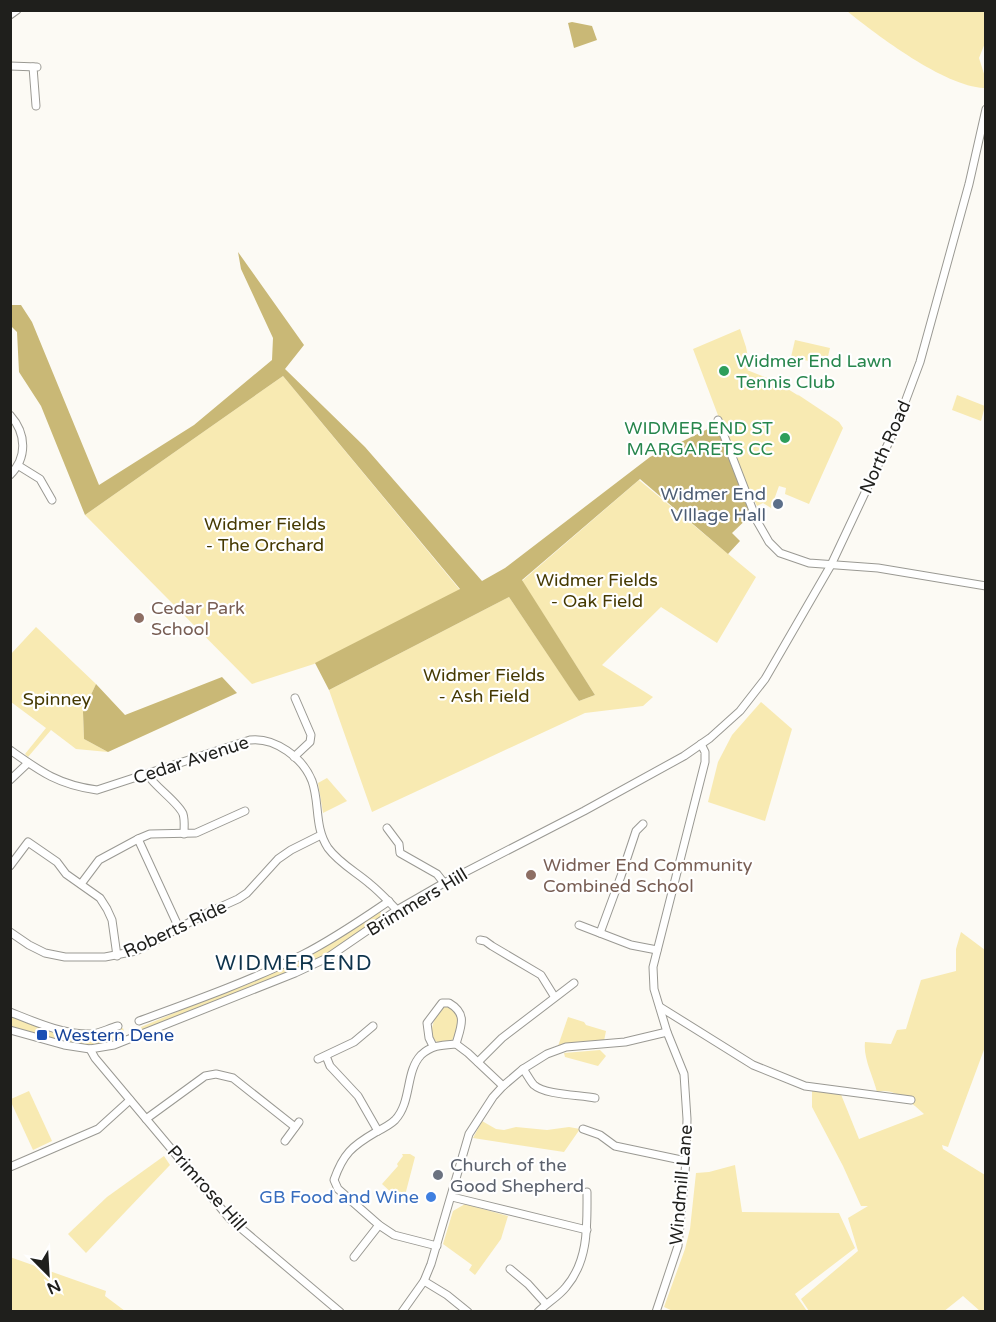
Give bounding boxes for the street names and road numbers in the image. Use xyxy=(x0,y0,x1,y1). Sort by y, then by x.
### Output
street label: North Road xyxy=(855,397,915,497)
street label: Cedar Avenue xyxy=(131,731,251,789)
street label: Brimmers Hill xyxy=(362,863,472,941)
street label: Roberts Ride xyxy=(120,896,230,962)
street label: Windmill Lane xyxy=(665,1124,697,1246)
street label: Primrose Hill xyxy=(163,1141,251,1235)

